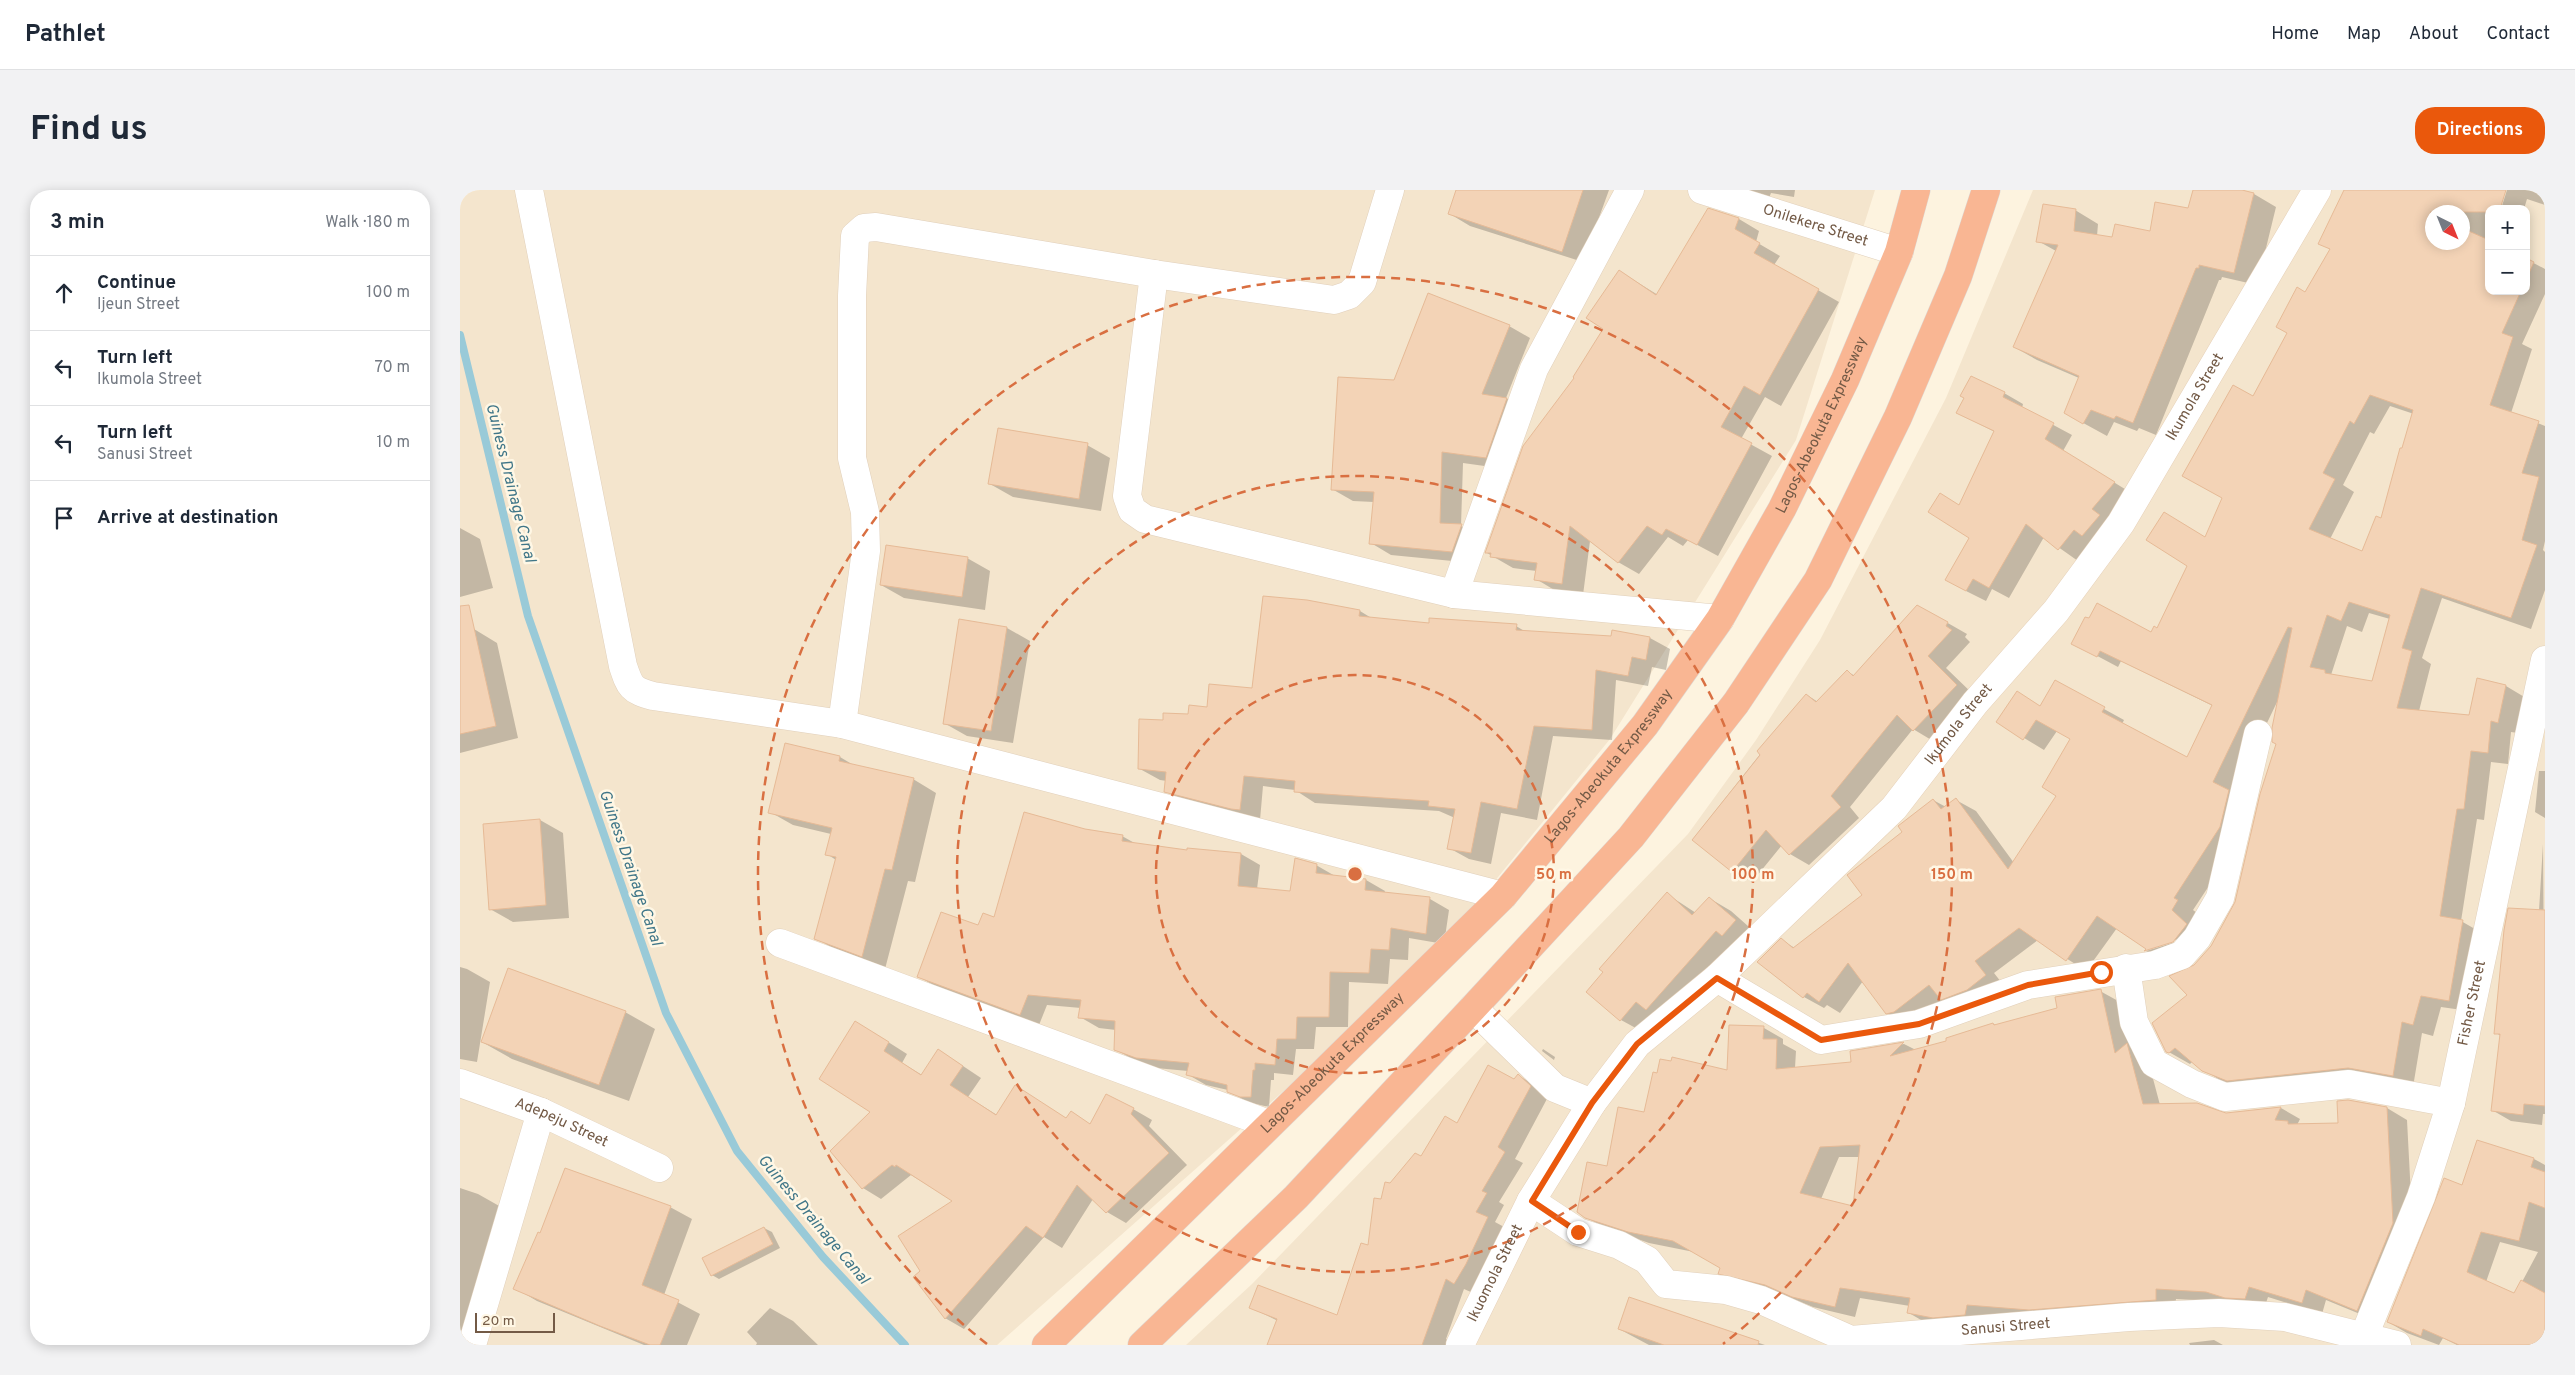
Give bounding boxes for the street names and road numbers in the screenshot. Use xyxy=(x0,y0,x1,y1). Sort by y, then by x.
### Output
street label: Onilekere Street xyxy=(1760,200,1871,251)
street label: Lagos-Abeokuta Expressway xyxy=(1772,334,1872,517)
street label: Ikumola Street xyxy=(2162,350,2228,444)
street label: Ikumola Street xyxy=(1921,680,1997,769)
street label: Lagos-Abeokuta Expressway xyxy=(1541,685,1677,848)
street label: Fisher Street xyxy=(2454,959,2491,1048)
street label: Lagos-Abeokuta Expressway xyxy=(1257,989,1409,1138)
street label: Adepeju Street xyxy=(512,1094,611,1152)
street label: Ikuomola Street xyxy=(1463,1221,1527,1325)
street label: Sanusi Street xyxy=(1960,1314,2051,1340)

